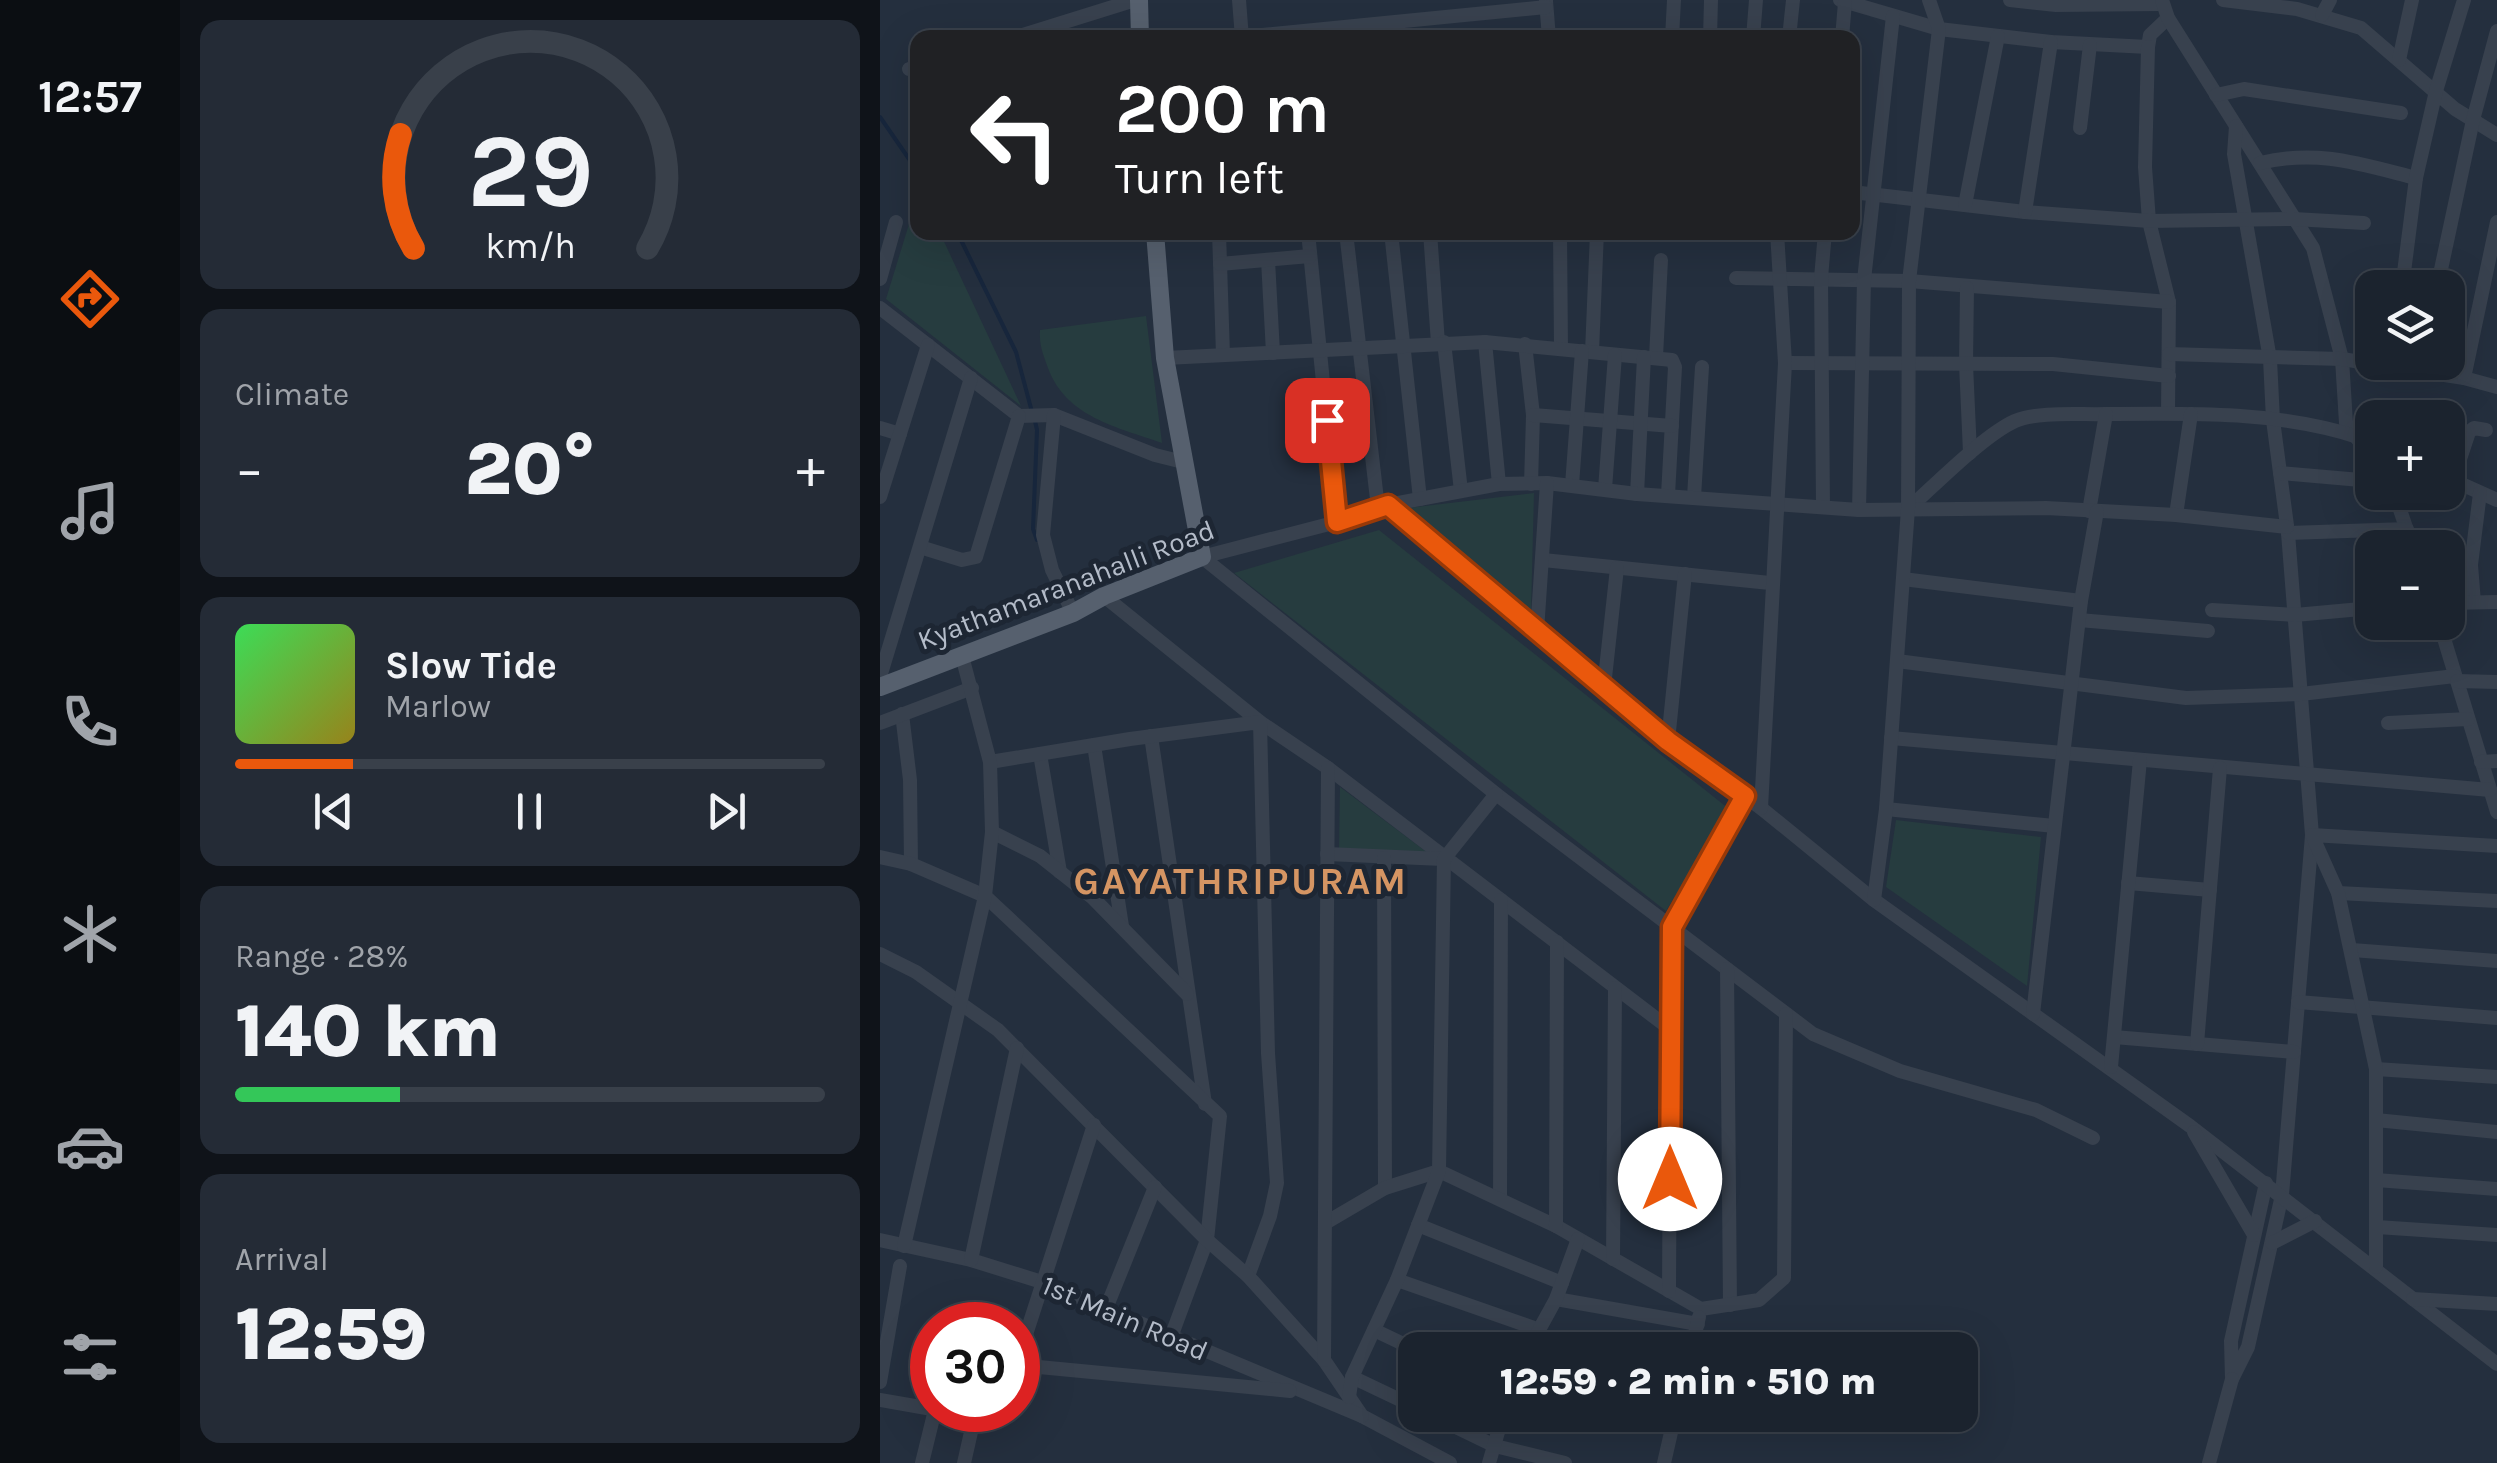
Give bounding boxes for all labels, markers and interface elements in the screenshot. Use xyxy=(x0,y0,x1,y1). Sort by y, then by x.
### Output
text: 200 m xyxy=(1115,68,1330,150)
icon: left xyxy=(950,70,1080,200)
text: 12:57 xyxy=(38,71,142,123)
text: 29 xyxy=(467,111,593,232)
text: Turn left xyxy=(1115,152,1284,204)
text: km/h xyxy=(485,225,575,267)
icon: directions xyxy=(55,264,125,334)
map controls xyxy=(2355,270,2465,640)
button: layers xyxy=(2355,270,2465,380)
text: Climate xyxy=(235,376,349,413)
pin xyxy=(1285,378,1370,463)
icon: arrive xyxy=(1300,393,1355,448)
button: + xyxy=(2355,400,2465,510)
text: 20° xyxy=(465,425,595,513)
text: − xyxy=(235,437,264,501)
text: + xyxy=(796,437,825,501)
icon: music xyxy=(55,476,125,546)
street label: Kyathamaranahalli Road xyxy=(913,513,1219,657)
button: − xyxy=(2355,530,2465,640)
text: Slow Tide xyxy=(385,643,557,688)
icon: phone xyxy=(55,687,125,757)
text: Marlow xyxy=(385,688,491,725)
icon: previous xyxy=(306,784,361,839)
icon: pause xyxy=(502,784,557,839)
icon: next xyxy=(699,784,754,839)
district label: GAYATHRIPURAM xyxy=(1073,859,1409,904)
icon: climate xyxy=(55,899,125,969)
text: Range · 28% xyxy=(235,938,408,975)
text: 140 km xyxy=(235,987,501,1075)
icon: car xyxy=(55,1111,125,1181)
position arrow xyxy=(1618,1127,1722,1231)
text: Arrival xyxy=(235,1241,329,1278)
street label: 1st Main Road xyxy=(1037,1268,1213,1368)
text: 12:59 xyxy=(235,1290,428,1378)
speed limit sign: 30 xyxy=(910,1302,1040,1432)
icon: filters xyxy=(55,1322,125,1392)
text: 12:59 · 2 min · 510 m xyxy=(1500,1359,1876,1404)

